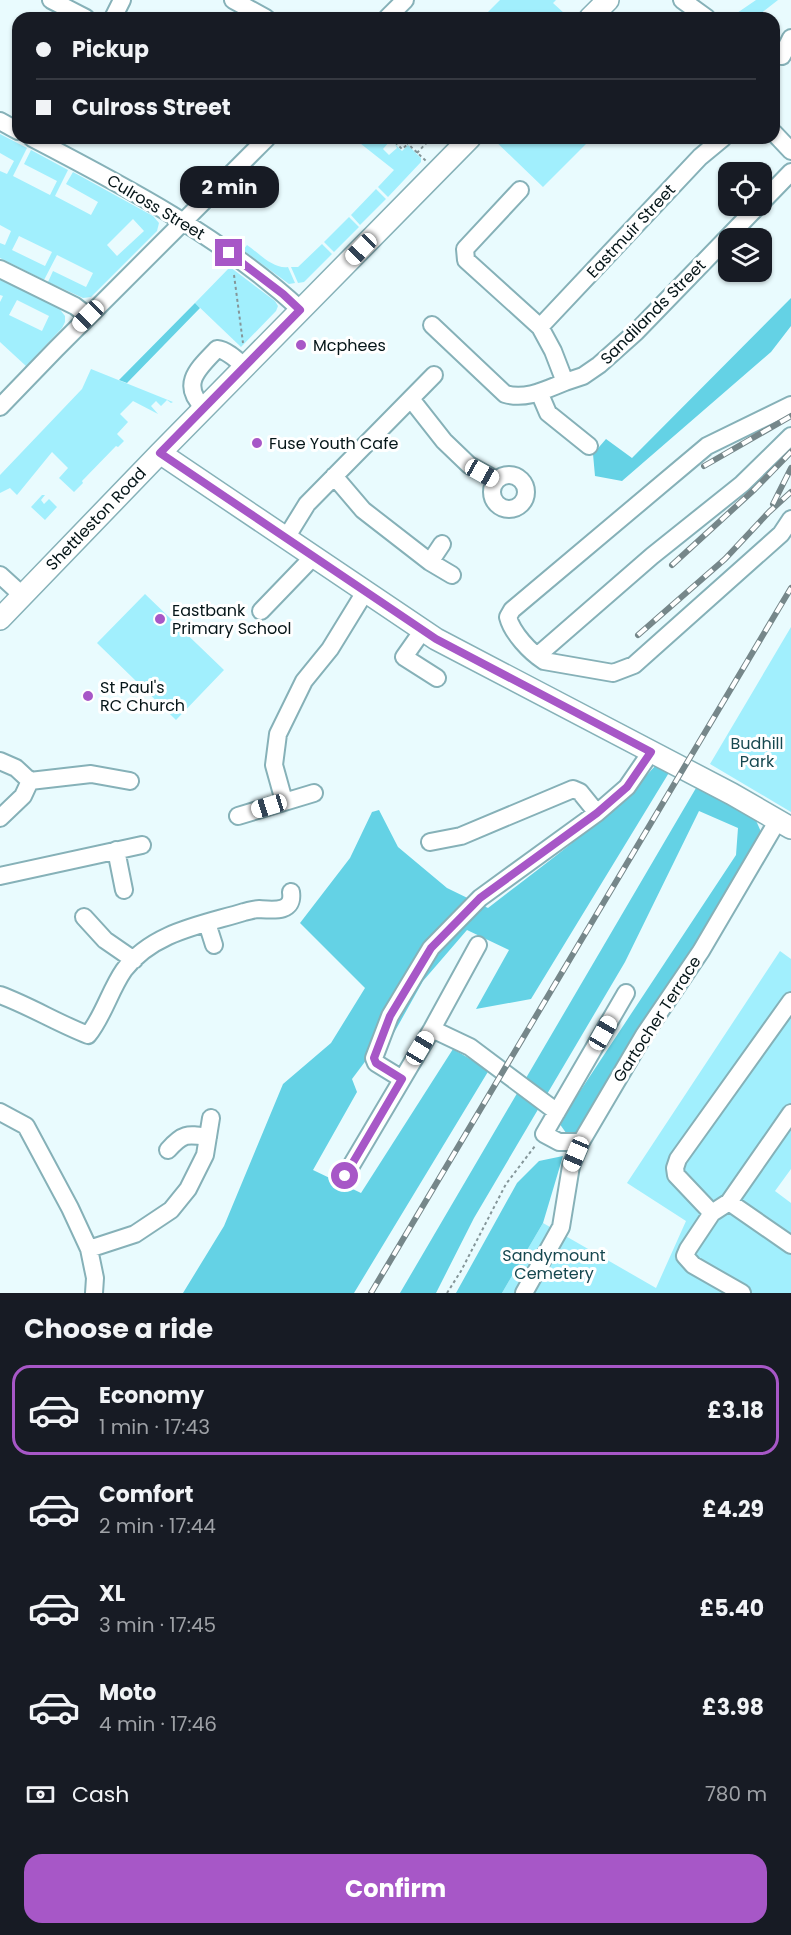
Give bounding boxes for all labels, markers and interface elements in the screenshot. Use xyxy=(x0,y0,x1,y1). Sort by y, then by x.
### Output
text: Pickup xyxy=(72,34,149,65)
text: Culross Street xyxy=(72,92,231,123)
map controls xyxy=(718,162,772,282)
button: locate xyxy=(718,162,772,216)
callout: 2 min xyxy=(180,166,278,208)
street label: Culross Street xyxy=(103,169,209,245)
text: 2 min xyxy=(201,173,258,201)
street label: Eastmuir Street xyxy=(581,179,681,283)
button: layers xyxy=(718,228,772,282)
car xyxy=(342,230,380,268)
route end xyxy=(215,239,242,266)
street label: Sandilands Street xyxy=(595,254,711,370)
car xyxy=(69,297,107,335)
place label: Mcphees xyxy=(313,334,386,357)
marker: Mcphees xyxy=(294,338,308,352)
place label: Fuse Youth Cafe xyxy=(269,432,398,455)
marker: Fuse Youth Cafe xyxy=(250,436,264,450)
car xyxy=(462,456,502,490)
street label: Shettleston Road xyxy=(41,462,151,576)
place label: Eastbank Primary School xyxy=(172,599,291,640)
marker: Eastbank Primary School xyxy=(153,612,167,626)
place label: St Paul's RC Church xyxy=(100,676,185,717)
marker: St Paul's RC Church xyxy=(81,689,95,703)
park label: Budhill Park xyxy=(731,732,783,773)
car xyxy=(249,792,289,820)
street label: Gartocher Terrace xyxy=(607,951,707,1087)
car xyxy=(586,1013,620,1053)
car xyxy=(403,1028,437,1068)
car xyxy=(561,1134,591,1174)
route start xyxy=(331,1162,358,1189)
park label: Sandymount Cemetery xyxy=(502,1244,606,1285)
text: Choose a ride xyxy=(24,1310,213,1347)
text: Economy xyxy=(99,1380,204,1411)
icon: car xyxy=(27,1383,81,1437)
text: £3.18 xyxy=(707,1395,764,1426)
text: 1 min · 17:43 xyxy=(99,1413,210,1441)
text: Comfort xyxy=(99,1479,193,1510)
icon: car xyxy=(27,1482,81,1536)
text: £4.29 xyxy=(702,1494,764,1525)
text: 2 min · 17:44 xyxy=(99,1512,216,1540)
text: XL xyxy=(99,1578,125,1609)
icon: car xyxy=(27,1581,81,1635)
text: £5.40 xyxy=(700,1593,764,1624)
text: 3 min · 17:45 xyxy=(99,1611,216,1639)
text: Moto xyxy=(99,1677,156,1708)
icon: car xyxy=(27,1680,81,1734)
text: £3.98 xyxy=(702,1692,764,1723)
text: 4 min · 17:46 xyxy=(99,1710,217,1738)
icon: cash xyxy=(24,1778,57,1811)
text: Cash xyxy=(72,1779,129,1810)
text: 780 m xyxy=(705,1780,767,1808)
button: Confirm xyxy=(24,1854,767,1923)

